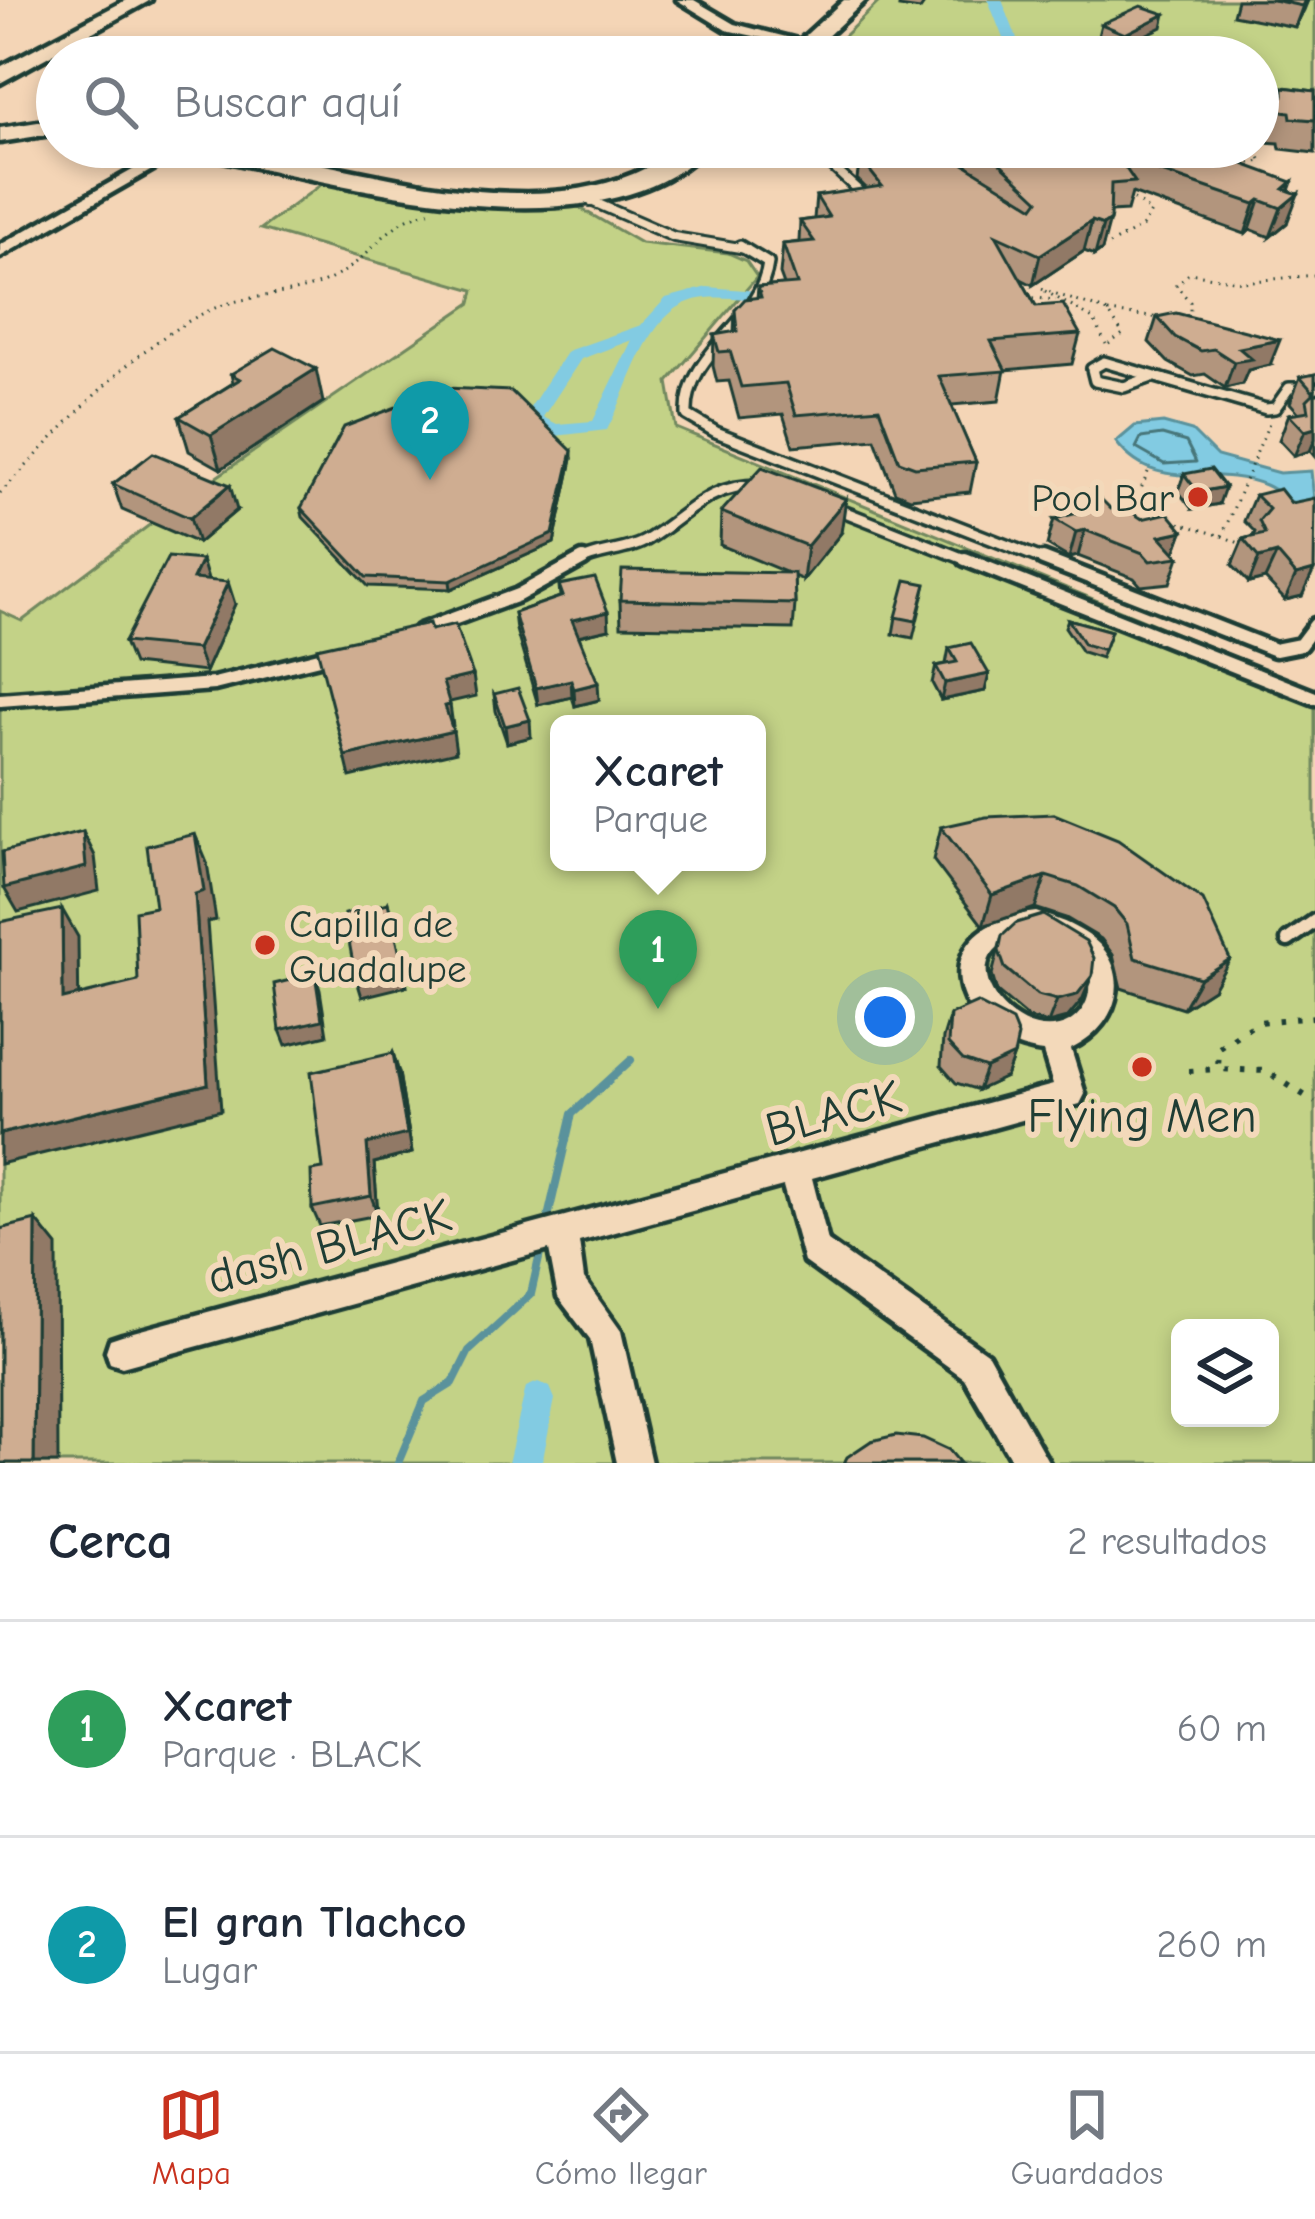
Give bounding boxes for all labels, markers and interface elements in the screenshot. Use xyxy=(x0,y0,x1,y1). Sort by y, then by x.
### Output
search box xyxy=(36,36,1279,168)
icon: search xyxy=(78,69,144,135)
text: Buscar aquí xyxy=(174,76,401,128)
pin: 2 xyxy=(391,381,469,480)
place label: Pool Bar xyxy=(1031,476,1175,521)
marker: Pool Bar xyxy=(1185,484,1211,510)
popup xyxy=(550,715,766,871)
text: Xcaret xyxy=(593,745,723,797)
text: Parque xyxy=(593,797,708,842)
place label: Capilla de Guadalupe xyxy=(289,902,467,992)
pin: 1 xyxy=(619,910,697,1009)
marker: Capilla de Guadalupe xyxy=(252,932,278,958)
your location xyxy=(855,987,915,1047)
marker: Flying Men xyxy=(1129,1054,1155,1080)
street label: BLACK xyxy=(760,1069,907,1158)
place label: Flying Men xyxy=(1027,1089,1257,1144)
street label: dash BLACK xyxy=(202,1188,457,1305)
map controls xyxy=(1171,1319,1279,1427)
button: layers xyxy=(1171,1319,1279,1427)
text: Cerca xyxy=(48,1512,173,1571)
text: 2 resultados xyxy=(1067,1519,1267,1564)
text: Xcaret xyxy=(162,1680,291,1732)
text: 1 xyxy=(79,1706,95,1751)
text: 60 m xyxy=(1177,1706,1267,1751)
text: Parque · BLACK xyxy=(162,1732,422,1777)
text: El gran Tlachco xyxy=(162,1896,466,1948)
text: 2 xyxy=(77,1922,97,1967)
text: 260 m xyxy=(1156,1922,1267,1967)
text: Lugar xyxy=(162,1948,257,1993)
tab: Mapa xyxy=(152,2082,231,2192)
tab: Cómo llegar xyxy=(535,2082,707,2192)
tab: Guardados xyxy=(1011,2082,1163,2192)

